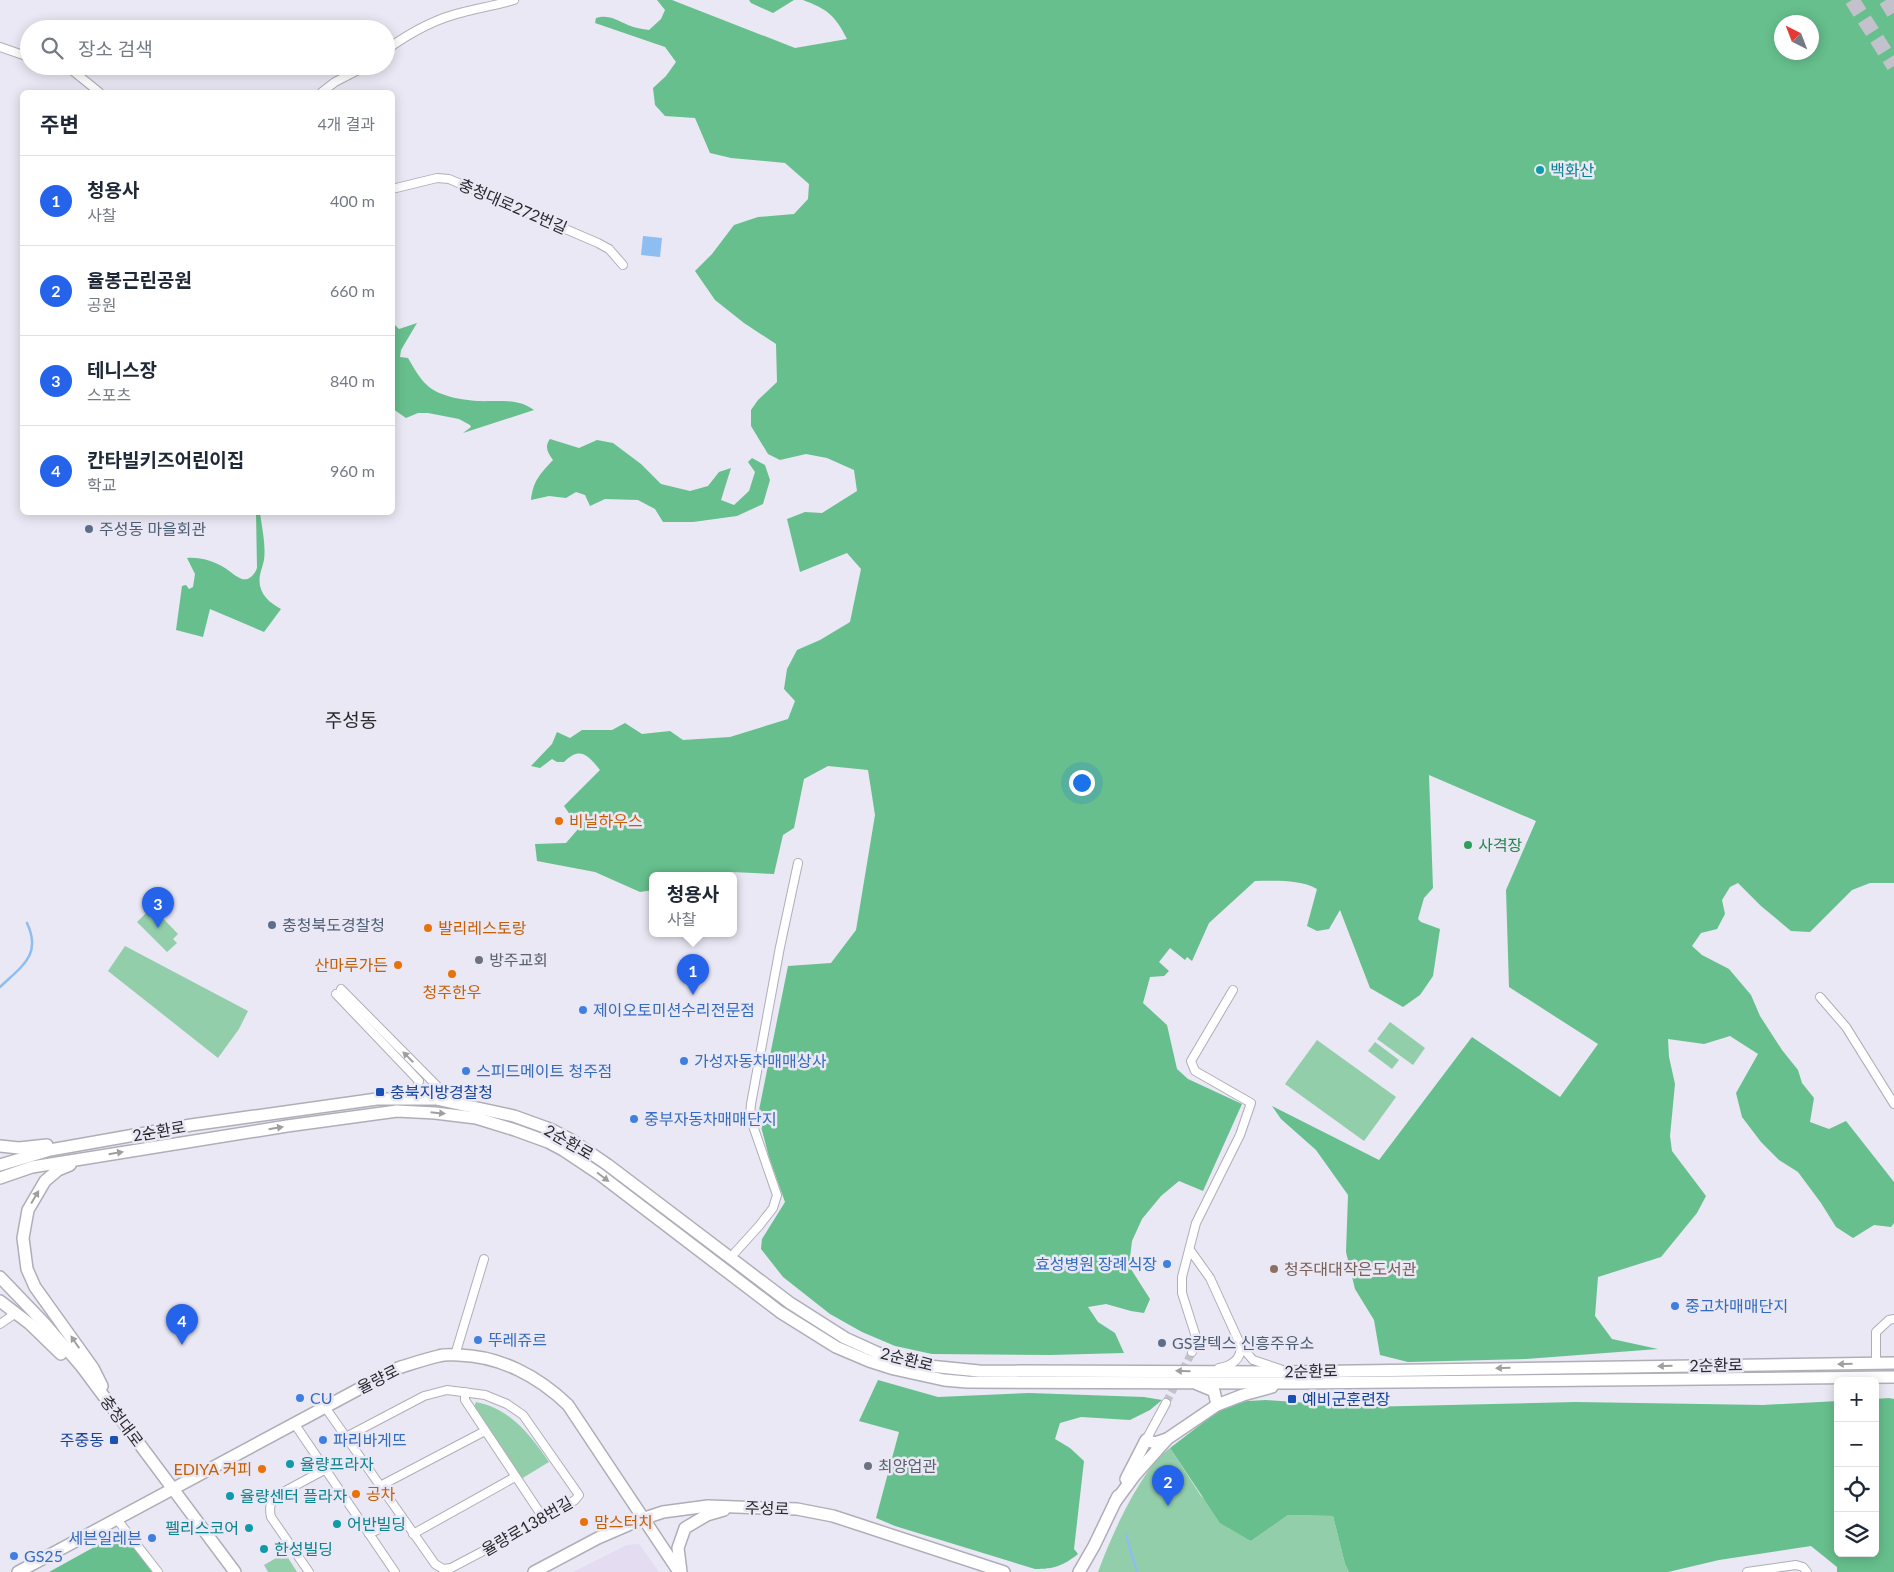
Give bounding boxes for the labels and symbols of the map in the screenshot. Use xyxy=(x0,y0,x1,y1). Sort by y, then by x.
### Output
north arrow xyxy=(1774,15,1819,60)
place label: 백화산 xyxy=(1550,160,1594,179)
marker: 백화산 xyxy=(1534,164,1546,176)
street label: 충청대로272번길 xyxy=(456,174,570,237)
place label: 주성동 마을회관 xyxy=(99,519,206,538)
marker: 주성동 마을회관 xyxy=(83,523,95,535)
district label: 주성동 xyxy=(325,708,377,731)
your location xyxy=(1069,770,1095,796)
place label: 비닐하우스 xyxy=(569,811,643,830)
marker: 비닐하우스 xyxy=(553,815,565,827)
place label: 사격장 xyxy=(1478,835,1522,854)
marker: 사격장 xyxy=(1462,839,1474,851)
pin: 3 xyxy=(142,887,174,928)
place label: 충청북도경찰청 xyxy=(282,915,385,934)
place label: 발리레스토랑 xyxy=(438,918,527,937)
marker: 충청북도경찰청 xyxy=(266,919,278,931)
marker: 발리레스토랑 xyxy=(422,922,434,934)
place label: 방주교회 xyxy=(489,950,548,969)
marker: 방주교회 xyxy=(473,954,485,966)
pin: 1 xyxy=(677,954,709,995)
place label: 산마루가든 xyxy=(314,955,388,974)
marker: 산마루가든 xyxy=(392,959,404,971)
marker: 청주한우 xyxy=(446,968,458,980)
place label: 청주한우 xyxy=(423,982,481,1001)
place label: 제이오토미션수리전문점 xyxy=(593,1000,755,1019)
marker: 제이오토미션수리전문점 xyxy=(577,1004,589,1016)
one-way arrow xyxy=(402,1051,414,1063)
place label: 가성자동차매매상사 xyxy=(694,1051,827,1070)
marker: 가성자동차매매상사 xyxy=(678,1055,690,1067)
place label: 스피드메이트 청주점 xyxy=(476,1061,613,1080)
marker: 스피드메이트 청주점 xyxy=(460,1065,472,1077)
place label: 충북지방경찰청 xyxy=(390,1082,493,1101)
marker: 충북지방경찰청 xyxy=(374,1086,386,1098)
one-way arrow xyxy=(430,1109,446,1117)
place label: 중부자동차매매단지 xyxy=(644,1109,776,1128)
marker: 중부자동차매매단지 xyxy=(628,1113,640,1125)
street label: 2순환로 xyxy=(131,1116,187,1145)
street label: 2순환로 xyxy=(541,1120,597,1163)
one-way arrow xyxy=(269,1124,285,1132)
one-way arrow xyxy=(108,1148,124,1156)
one-way arrow xyxy=(596,1172,609,1183)
one-way arrow xyxy=(31,1191,40,1204)
place label: 효성병원 장례식장 xyxy=(1035,1254,1157,1273)
marker: 효성병원 장례식장 xyxy=(1161,1258,1173,1270)
place label: 청주대대작은도서관 xyxy=(1284,1259,1417,1278)
marker: 청주대대작은도서관 xyxy=(1268,1263,1280,1275)
place label: 중고차매매단지 xyxy=(1685,1296,1788,1315)
marker: 중고차매매단지 xyxy=(1669,1300,1681,1312)
pin: 4 xyxy=(166,1304,198,1345)
place label: 뚜레쥬르 xyxy=(488,1330,547,1349)
place label: GS칼텍스 신흥주유소 xyxy=(1172,1333,1314,1352)
marker: 뚜레쥬르 xyxy=(472,1334,484,1346)
one-way arrow xyxy=(70,1335,80,1349)
marker: GS칼텍스 신흥주유소 xyxy=(1156,1337,1168,1349)
street label: 2순환로 xyxy=(879,1343,936,1374)
street label: 2순환로 xyxy=(1689,1355,1743,1374)
street label: 율량로 xyxy=(354,1360,402,1397)
one-way arrow xyxy=(1837,1360,1853,1368)
street label: 2순환로 xyxy=(1284,1361,1338,1380)
one-way arrow xyxy=(1657,1362,1673,1370)
one-way arrow xyxy=(1495,1365,1511,1373)
one-way arrow xyxy=(1175,1366,1191,1374)
place label: CU xyxy=(310,1388,332,1407)
place label: 예비군훈련장 xyxy=(1302,1389,1391,1408)
street label: 충청대로 xyxy=(97,1391,148,1450)
marker: CU xyxy=(294,1392,306,1404)
marker: 예비군훈련장 xyxy=(1286,1393,1298,1405)
place label: 주중동 xyxy=(60,1430,104,1449)
place label: 파리바게뜨 xyxy=(333,1430,407,1449)
marker: 주중동 xyxy=(108,1434,120,1446)
marker: 파리바게뜨 xyxy=(317,1434,329,1446)
place label: 율량프라자 xyxy=(300,1454,374,1473)
place label: 최양업관 xyxy=(878,1456,937,1475)
marker: 율량프라자 xyxy=(284,1458,296,1470)
place label: EDIYA 커피 xyxy=(173,1459,252,1478)
marker: 최양업관 xyxy=(862,1460,874,1472)
marker: EDIYA 커피 xyxy=(256,1463,268,1475)
pin: 2 xyxy=(1152,1465,1184,1506)
place label: 공차 xyxy=(366,1484,396,1503)
place label: 율량센터 플라자 xyxy=(240,1486,347,1505)
marker: 공차 xyxy=(350,1488,362,1500)
marker: 율량센터 플라자 xyxy=(224,1490,236,1502)
street label: 율량로138번길 xyxy=(478,1492,575,1559)
street label: 주성로 xyxy=(745,1497,790,1518)
place label: 맘스터치 xyxy=(594,1512,653,1531)
place label: 어반빌딩 xyxy=(347,1514,406,1533)
marker: 맘스터치 xyxy=(578,1516,590,1528)
place label: 펠리스코어 xyxy=(165,1518,239,1537)
marker: 어반빌딩 xyxy=(331,1518,343,1530)
marker: 펠리스코어 xyxy=(243,1522,255,1534)
place label: 세븐일레븐 xyxy=(68,1528,142,1547)
marker: 세븐일레븐 xyxy=(146,1532,158,1544)
place label: 한성빌딩 xyxy=(274,1539,333,1558)
marker: 한성빌딩 xyxy=(258,1543,270,1555)
place label: GS25 xyxy=(24,1546,63,1565)
marker: GS25 xyxy=(8,1550,20,1562)

